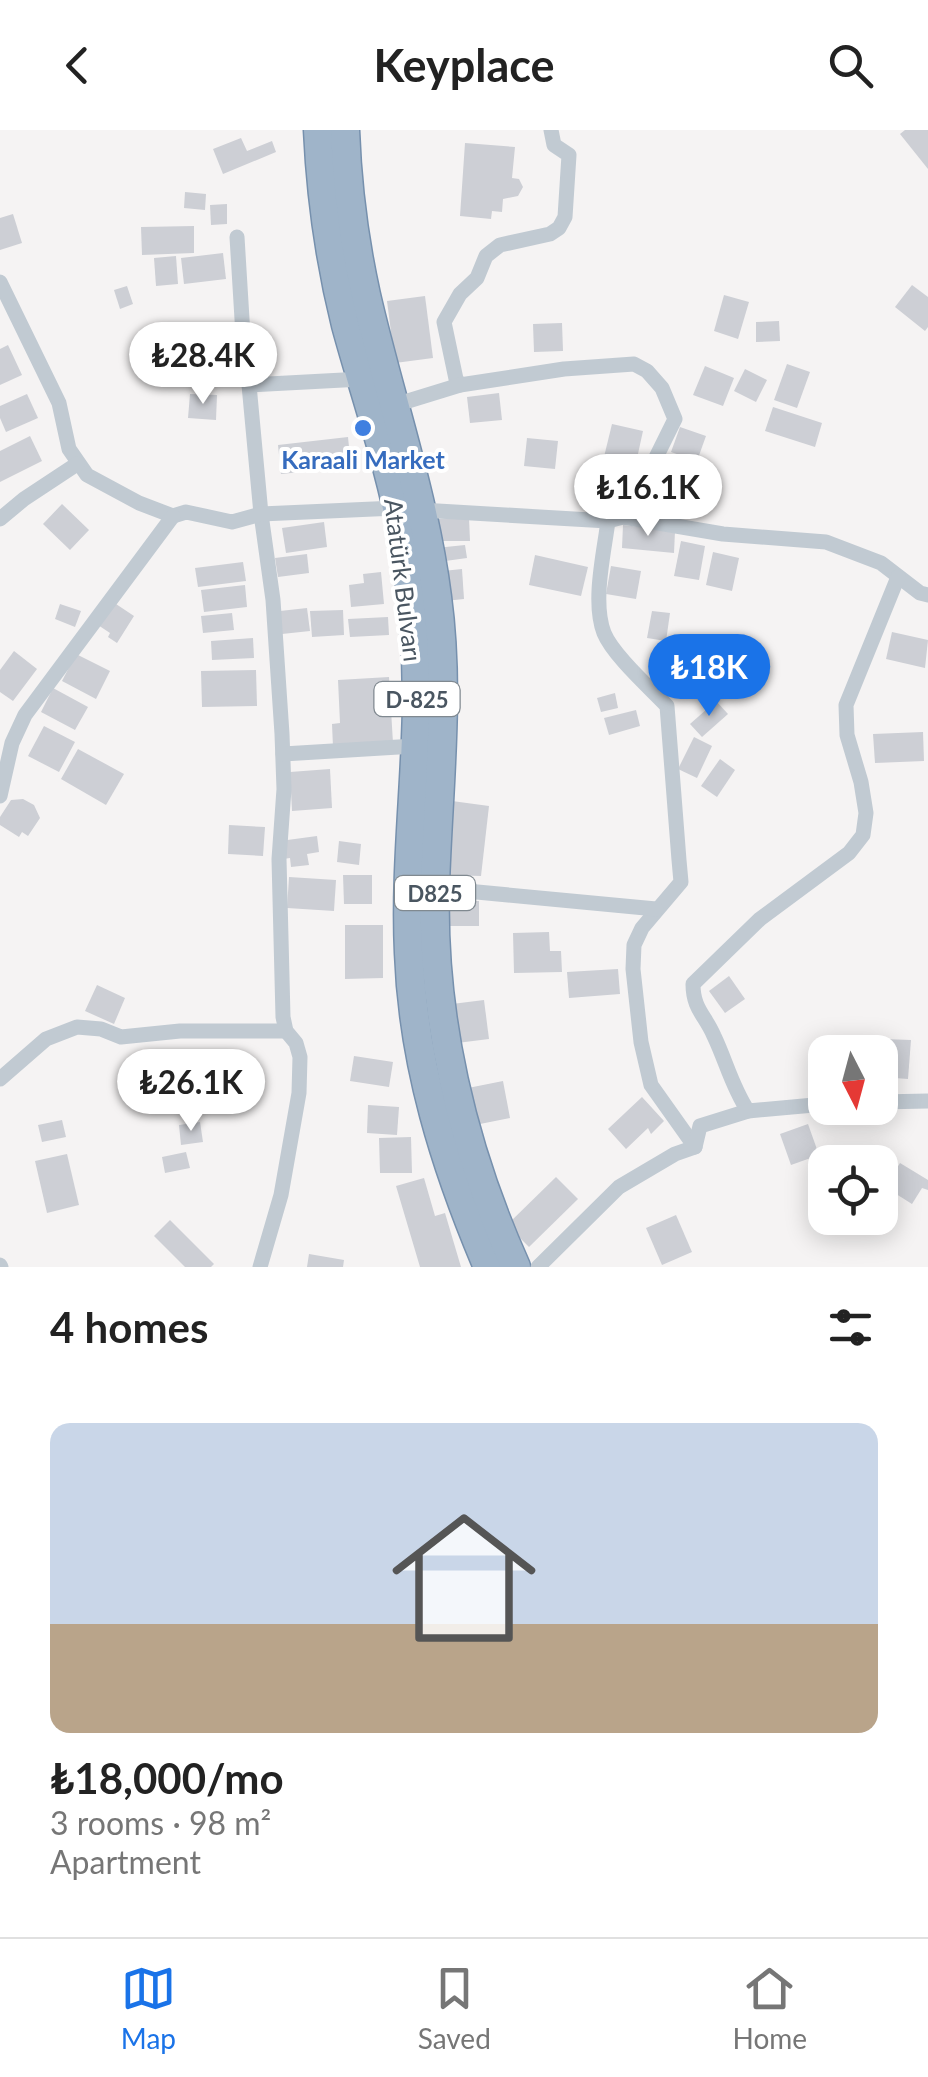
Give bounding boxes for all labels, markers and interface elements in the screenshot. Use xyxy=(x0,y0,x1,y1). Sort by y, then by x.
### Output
icon: back xyxy=(50,38,105,93)
text: Keyplace xyxy=(373,38,555,92)
icon: search xyxy=(823,38,878,93)
pin: ₺28.4K xyxy=(122,322,284,407)
text: ₺28.4K xyxy=(151,335,255,374)
marker: Karaali Market xyxy=(352,417,374,439)
place label: Karaali Market xyxy=(281,444,445,474)
pin: ₺16.1K xyxy=(567,454,729,539)
text: ₺16.1K xyxy=(596,467,700,506)
street label: Atatürk Bulvarı xyxy=(379,497,429,663)
pin: ₺18K xyxy=(650,634,768,719)
text: ₺18K xyxy=(670,647,748,686)
road number: D-825 xyxy=(374,682,460,716)
road number: D825 xyxy=(395,876,475,910)
north arrow xyxy=(808,1035,898,1125)
map controls xyxy=(808,1035,898,1235)
pin: ₺26.1K xyxy=(110,1049,272,1134)
text: ₺26.1K xyxy=(139,1062,243,1101)
button: locate xyxy=(808,1145,898,1235)
icon: filters xyxy=(823,1300,878,1355)
text: 4 homes xyxy=(50,1302,208,1352)
icon: home xyxy=(374,1488,554,1668)
text: ₺18,000/mo xyxy=(50,1753,284,1803)
text: 3 rooms · 98 m² xyxy=(50,1803,271,1842)
text: Apartment xyxy=(50,1842,201,1881)
tab: Map xyxy=(121,1961,176,2055)
tab: Saved xyxy=(418,1961,491,2055)
tab: Home xyxy=(733,1961,807,2055)

